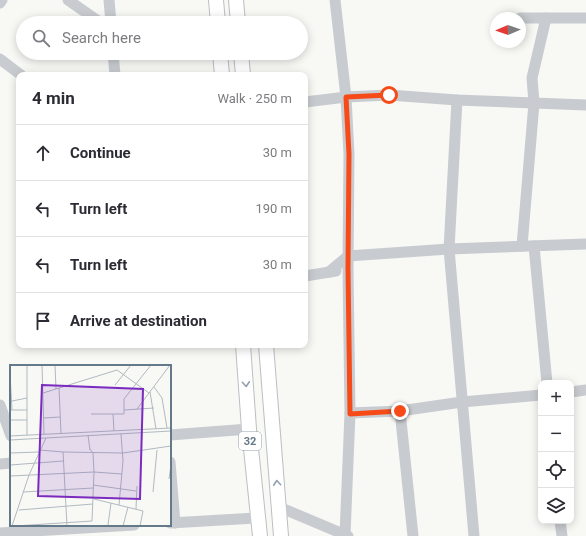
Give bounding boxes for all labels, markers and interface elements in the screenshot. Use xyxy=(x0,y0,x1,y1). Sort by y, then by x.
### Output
north arrow xyxy=(490,12,526,48)
search box xyxy=(16,16,308,60)
icon: search xyxy=(30,27,52,49)
text: Search here xyxy=(62,29,141,47)
route start xyxy=(380,86,398,104)
text: 4 min xyxy=(32,88,75,108)
text: Walk · 250 m xyxy=(217,91,292,106)
icon: ahead xyxy=(32,142,54,164)
text: Continue xyxy=(70,144,131,162)
text: 30 m xyxy=(263,145,292,160)
icon: left xyxy=(32,198,54,220)
text: Turn left xyxy=(70,200,127,218)
text: 190 m xyxy=(255,201,292,216)
icon: left xyxy=(32,254,54,276)
text: Turn left xyxy=(70,256,127,274)
text: 30 m xyxy=(263,257,292,272)
icon: arrive xyxy=(32,310,54,332)
text: Arrive at destination xyxy=(70,312,207,330)
inset map xyxy=(10,365,171,526)
map controls xyxy=(538,380,574,524)
button: + xyxy=(538,380,574,416)
one-way arrow xyxy=(241,381,250,387)
route end xyxy=(391,402,409,420)
button: − xyxy=(538,416,574,452)
road number: 32 xyxy=(239,432,261,450)
button: locate xyxy=(538,452,574,488)
one-way arrow xyxy=(272,480,281,486)
button: layers xyxy=(538,488,574,524)

